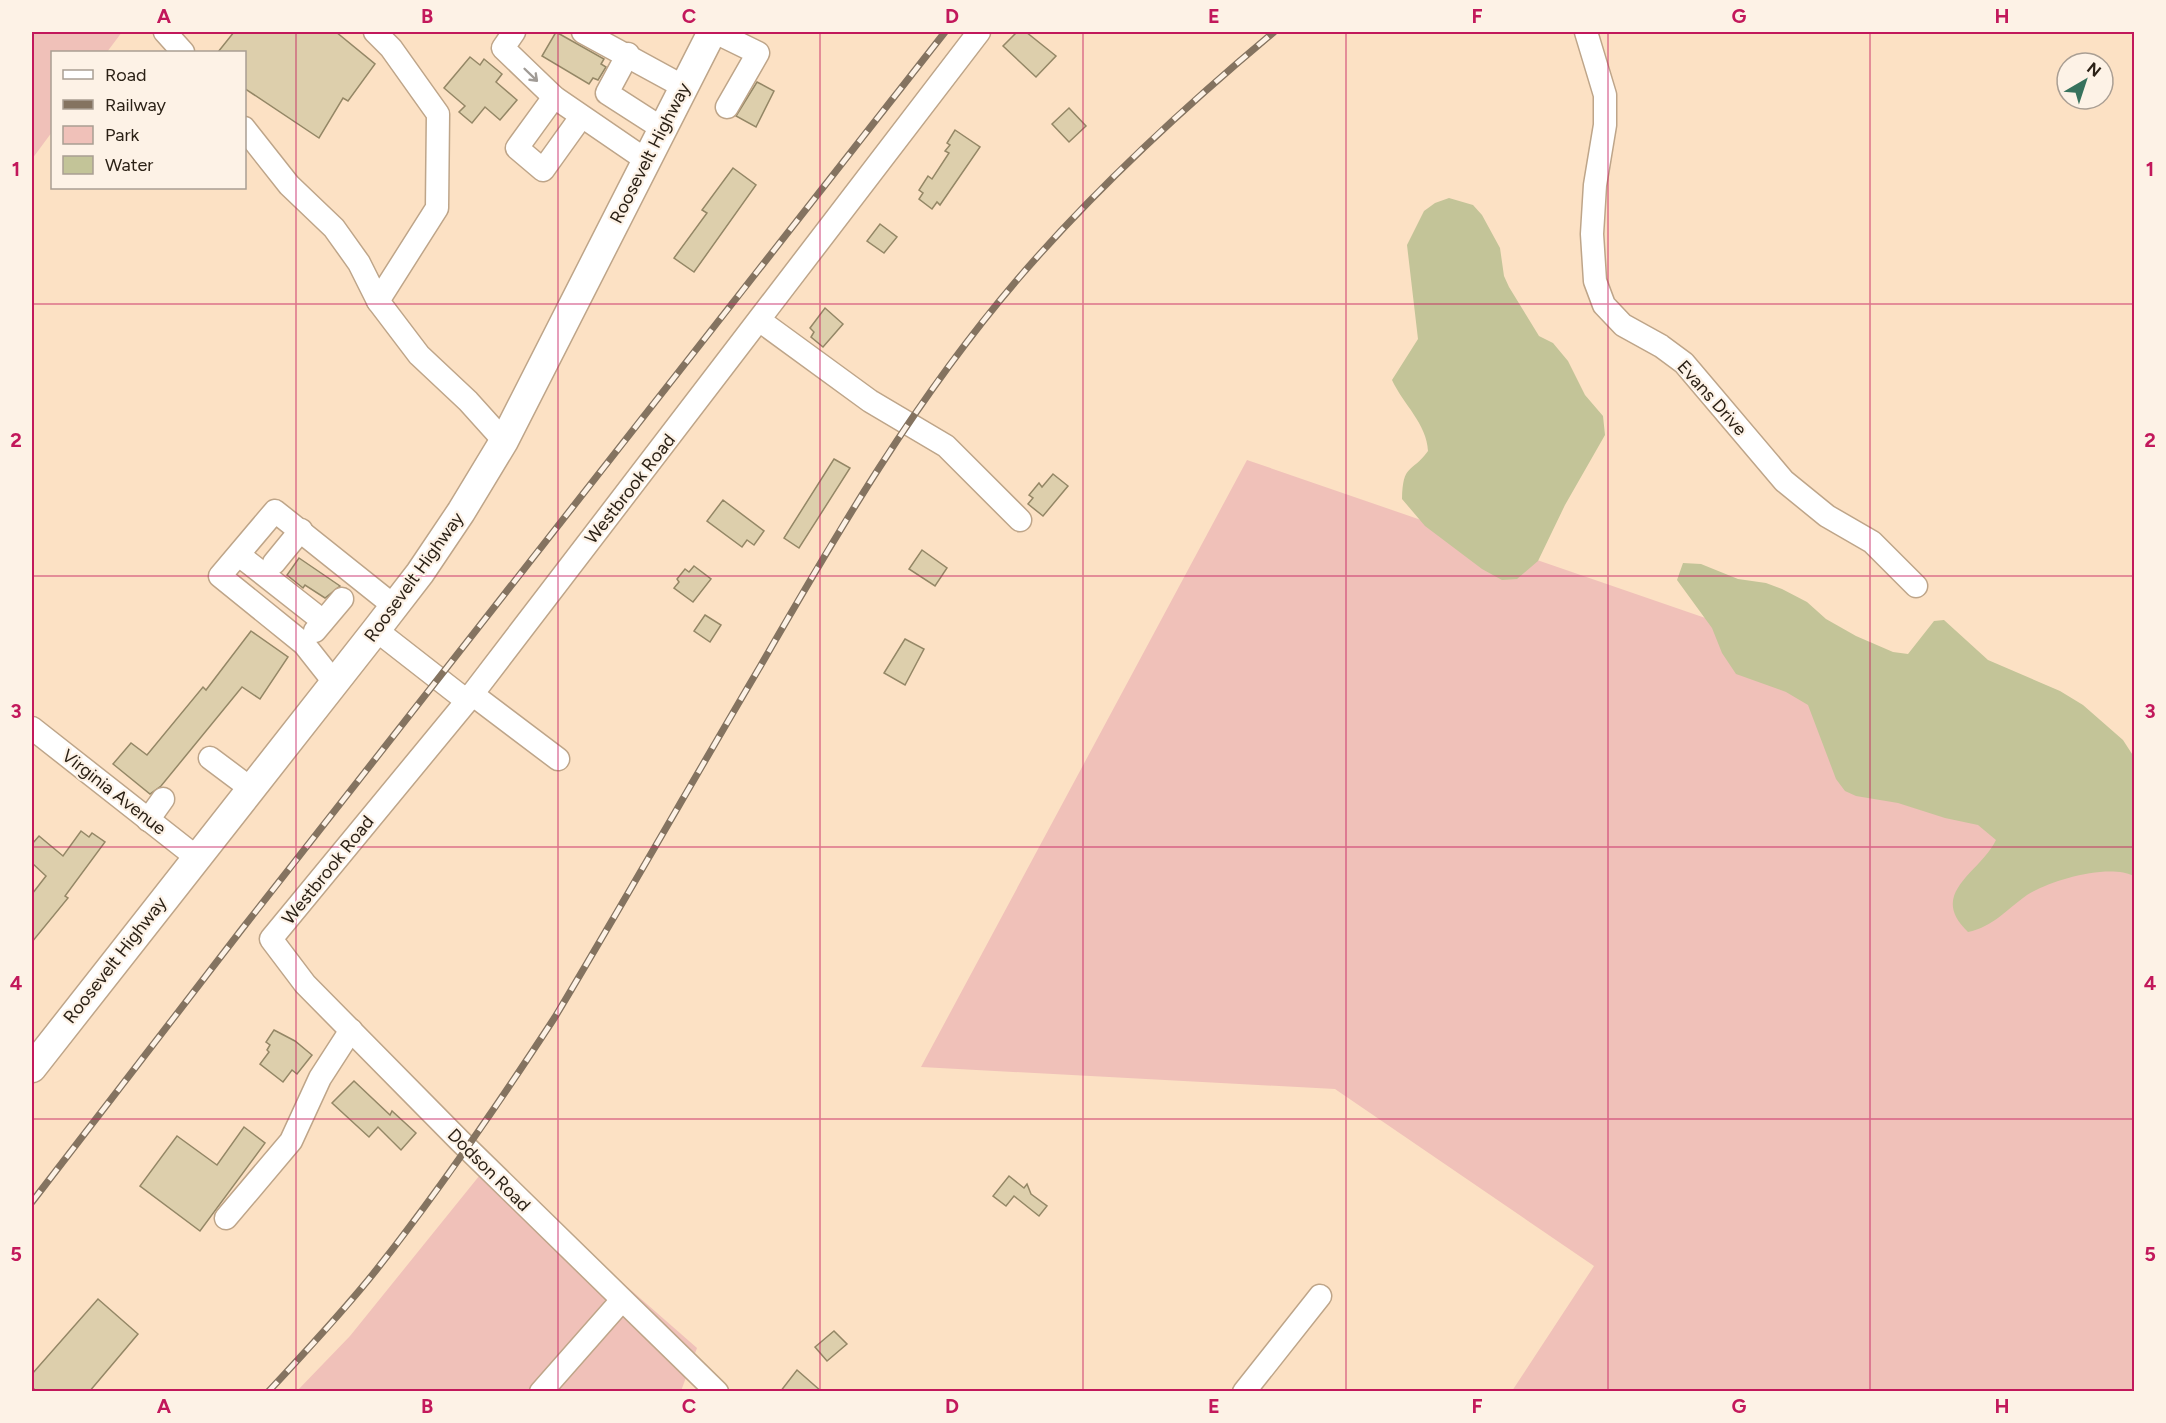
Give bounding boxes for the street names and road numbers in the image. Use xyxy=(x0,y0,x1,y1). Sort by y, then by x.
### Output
street label: Roosevelt Highway xyxy=(605,79,695,227)
street label: Evans Drive xyxy=(1673,356,1752,440)
street label: Westbrook Road xyxy=(580,430,680,548)
street label: Roosevelt Highway xyxy=(360,507,469,646)
street label: Virginia Avenue xyxy=(58,744,171,840)
street label: Westbrook Road xyxy=(277,811,379,929)
street label: Roosevelt Highway xyxy=(59,892,172,1028)
street label: Dodson Road xyxy=(443,1124,535,1216)

